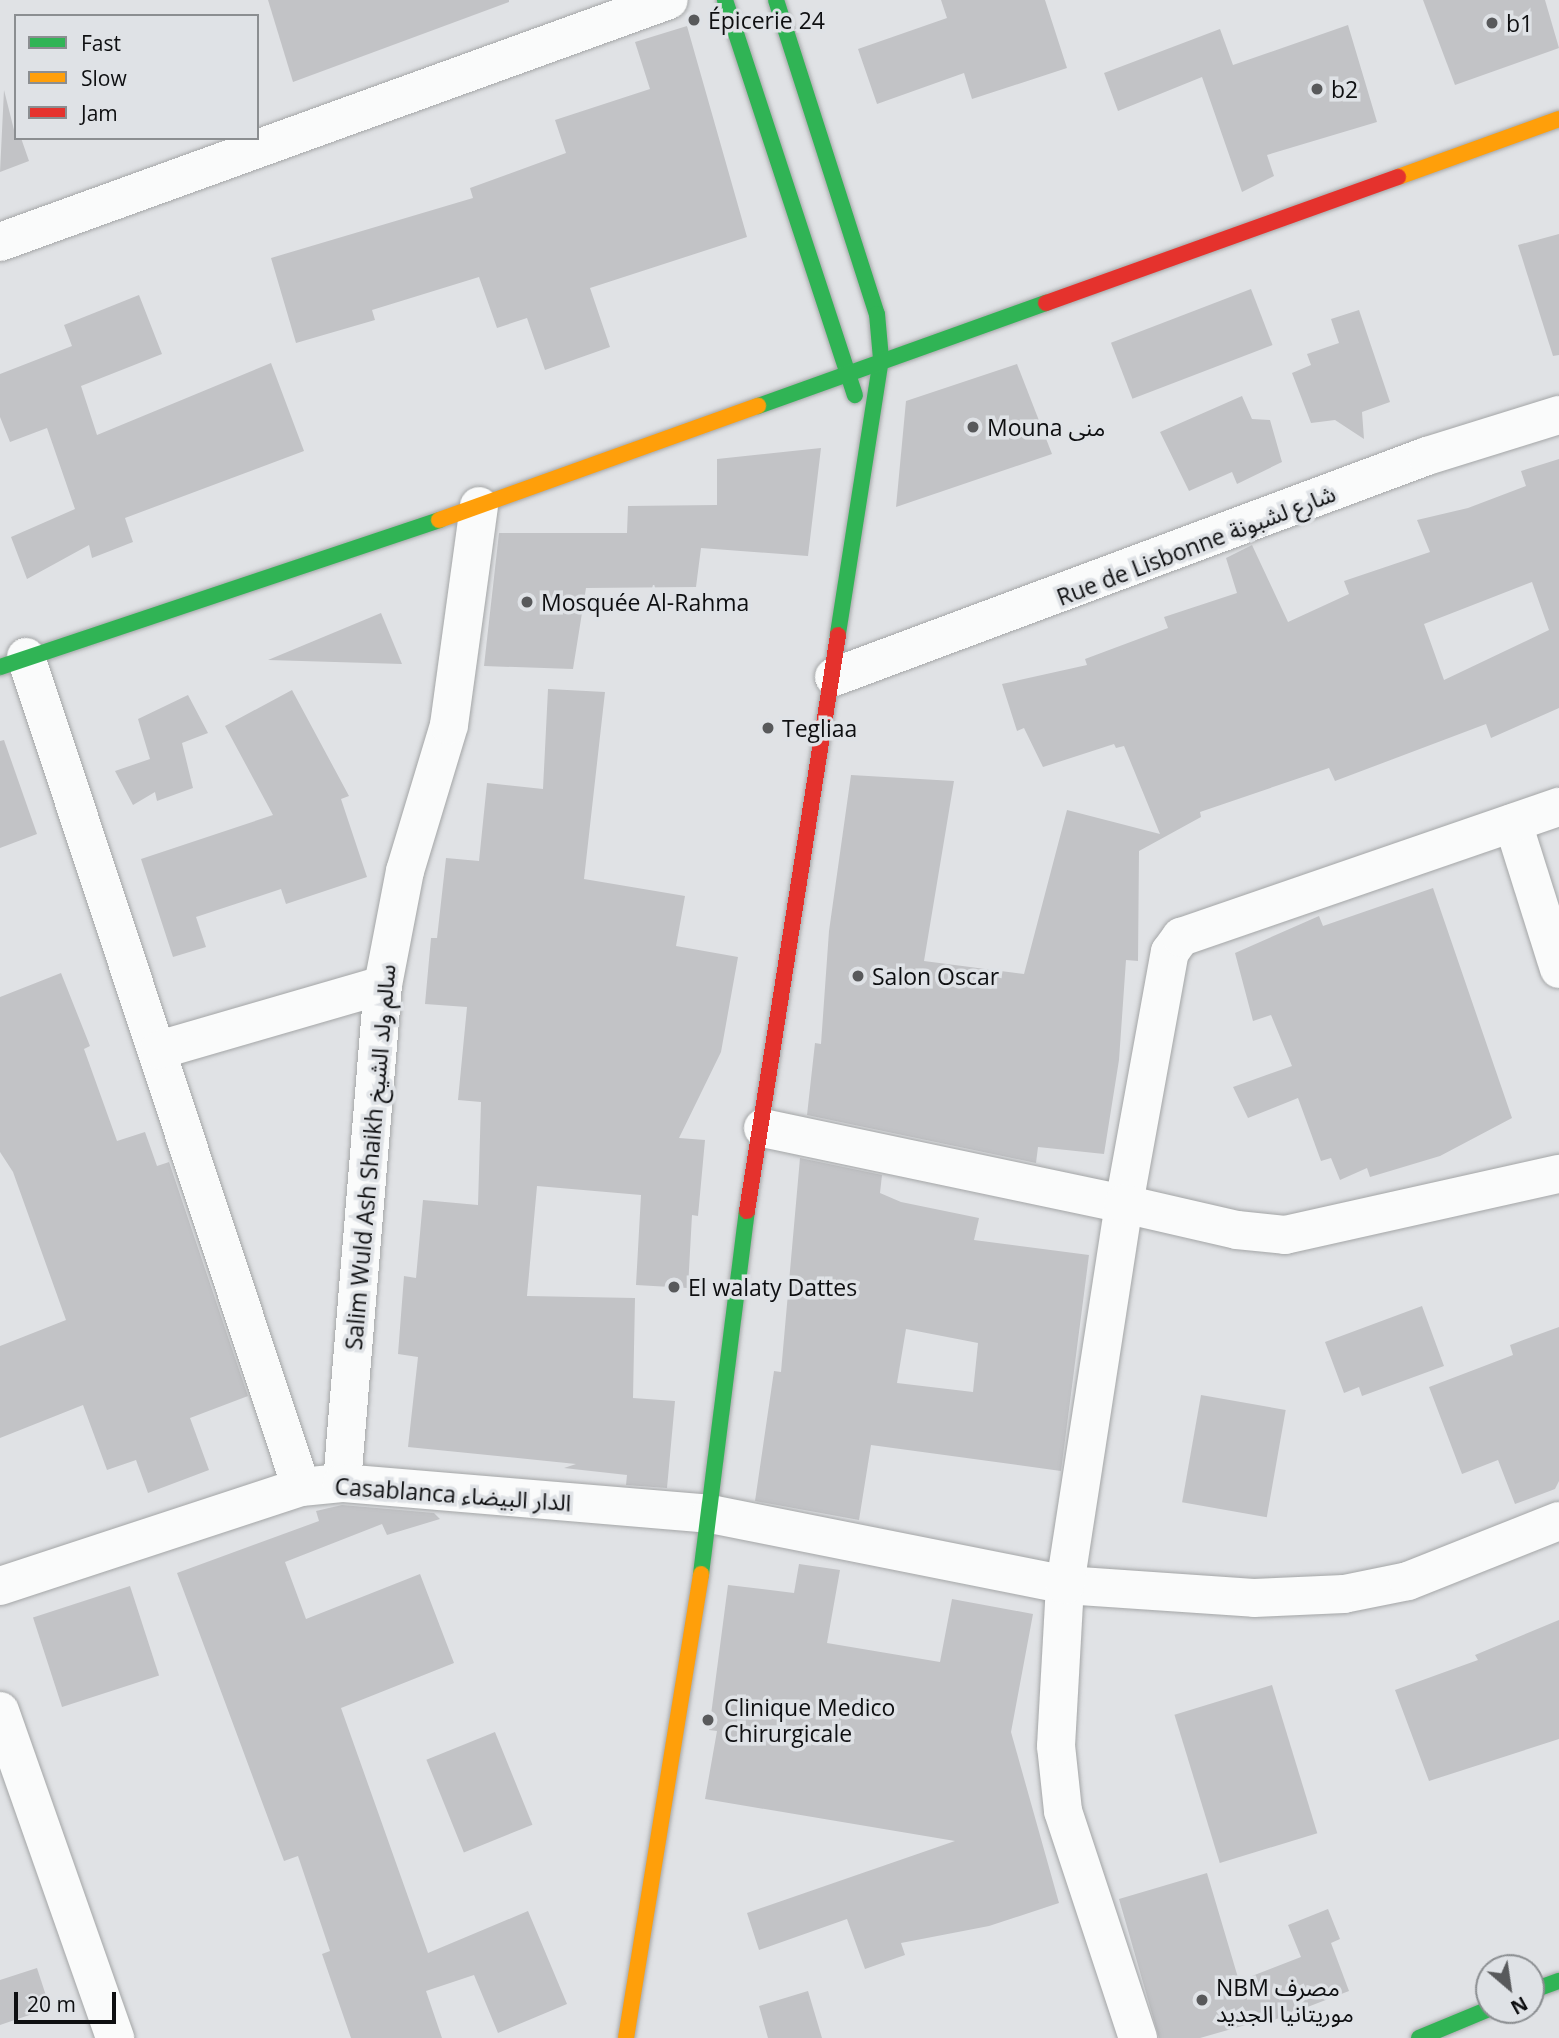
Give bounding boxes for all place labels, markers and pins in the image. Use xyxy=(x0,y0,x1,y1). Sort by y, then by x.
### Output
place label: Épicerie 24 xyxy=(708,6,825,34)
place label: b1 xyxy=(1506,9,1533,37)
marker: Épicerie 24 xyxy=(686,12,702,28)
marker: b1 xyxy=(1484,15,1500,31)
place label: b2 xyxy=(1331,75,1358,103)
marker: b2 xyxy=(1309,81,1325,97)
place label: Mouna منى xyxy=(987,413,1105,441)
marker: Mouna منى xyxy=(965,419,981,435)
place label: Mosquée Al-Rahma xyxy=(541,588,749,616)
marker: Mosquée Al-Rahma xyxy=(519,594,535,610)
place label: Tegliaa xyxy=(782,714,857,742)
marker: Tegliaa xyxy=(760,720,776,736)
place label: Salon Oscar xyxy=(872,962,999,990)
marker: Salon Oscar xyxy=(850,968,866,984)
place label: El walaty Dattes xyxy=(688,1273,857,1301)
marker: El walaty Dattes xyxy=(666,1279,682,1295)
place label: Clinique Medico Chirurgicale xyxy=(724,1693,895,1747)
marker: Clinique Medico Chirurgicale xyxy=(698,1710,718,1730)
place label: NBM مصرف موريتانيا الجديد xyxy=(1216,1973,1354,2027)
marker: NBM مصرف موريتانيا الجديد xyxy=(1194,1992,1210,2008)

